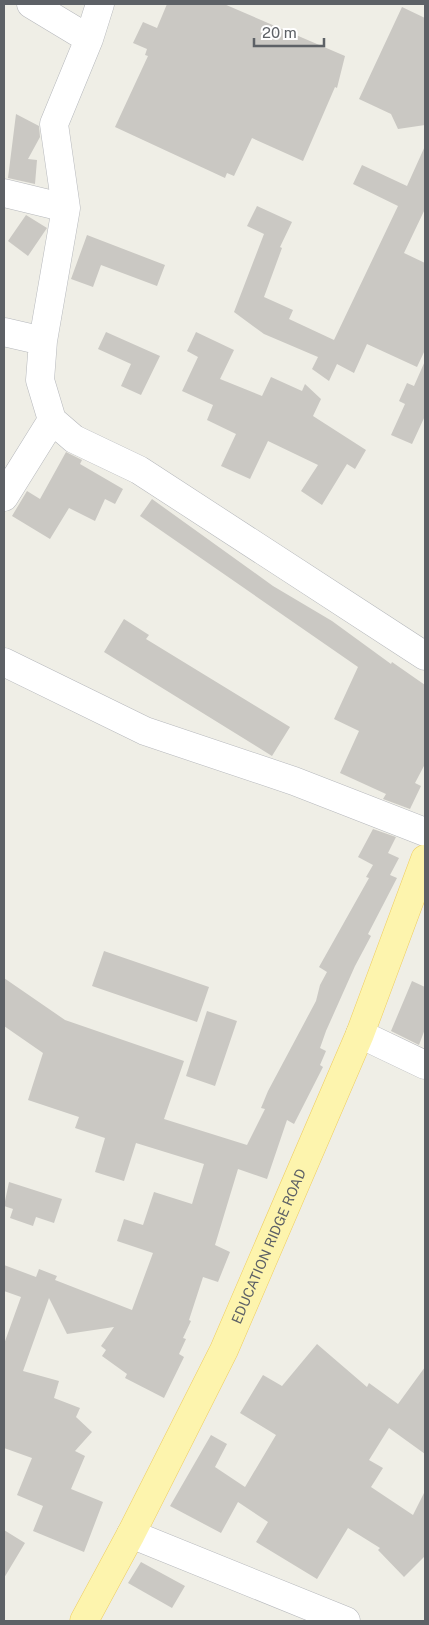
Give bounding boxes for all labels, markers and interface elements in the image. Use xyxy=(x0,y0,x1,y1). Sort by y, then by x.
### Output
scale bar xyxy=(254,15,324,47)
text: 20 m xyxy=(262,24,297,41)
street label: EDUCATION RIDGE ROAD xyxy=(228,1166,309,1326)

